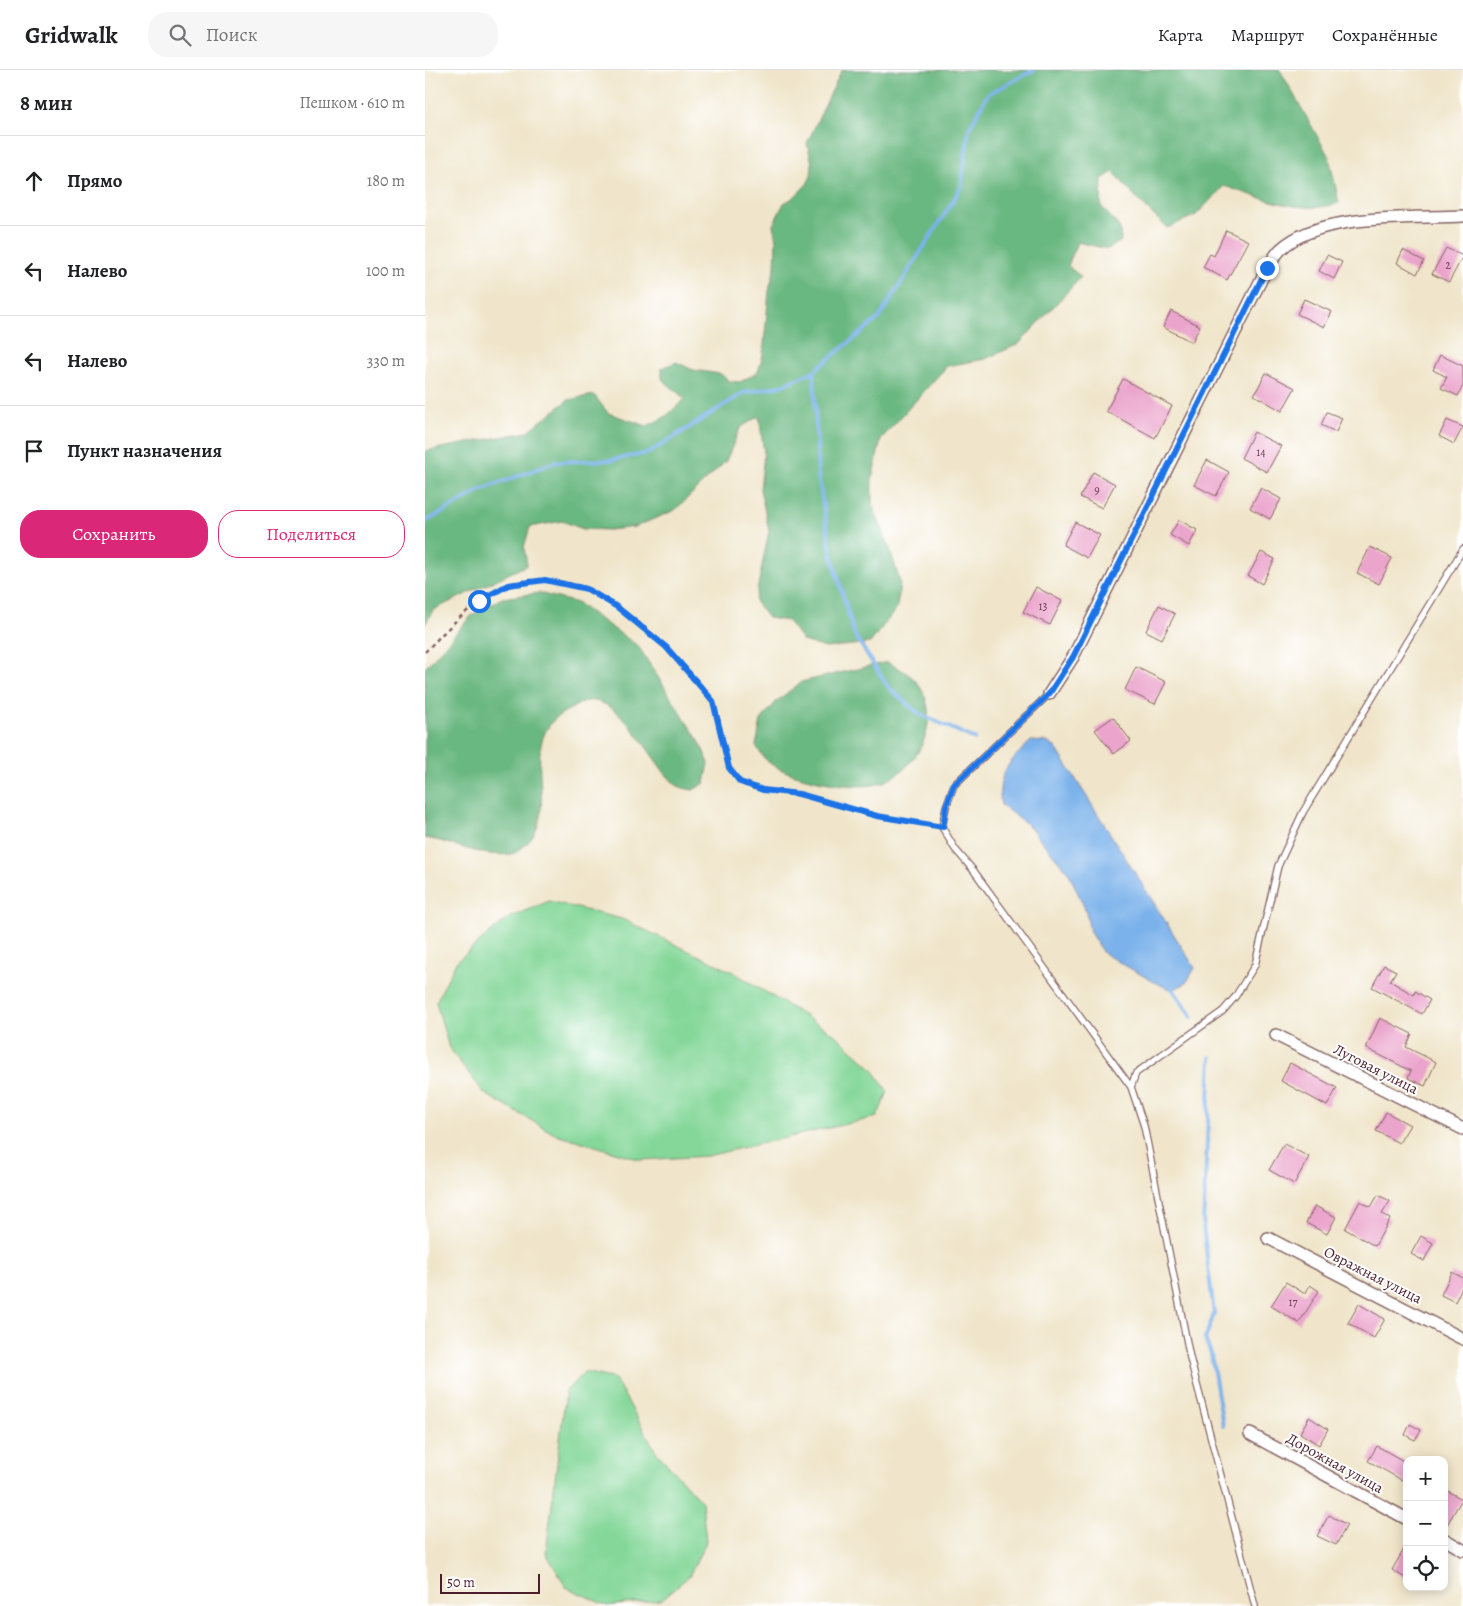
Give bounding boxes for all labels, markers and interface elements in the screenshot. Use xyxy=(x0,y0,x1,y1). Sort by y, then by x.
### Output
search box xyxy=(148,12,498,57)
text: Gridwalk xyxy=(25,19,118,51)
icon: search xyxy=(166,21,194,49)
text: Поиск xyxy=(206,22,258,48)
text: Карта xyxy=(1158,23,1203,47)
text: Маршрут xyxy=(1231,23,1304,47)
text: Сохранённые xyxy=(1332,23,1438,47)
text: 8 мин xyxy=(20,89,73,117)
text: Пешком · 610 m xyxy=(299,92,405,114)
icon: ahead xyxy=(20,167,48,195)
text: Прямо xyxy=(67,168,122,194)
text: 180 m xyxy=(367,170,405,192)
icon: left xyxy=(20,257,48,285)
route end xyxy=(1256,257,1279,280)
house number: 2 xyxy=(1445,257,1451,273)
text: Налево xyxy=(67,258,127,284)
text: 100 m xyxy=(366,260,405,282)
icon: left xyxy=(20,347,48,375)
text: Налево xyxy=(67,348,127,374)
text: 330 m xyxy=(367,350,405,372)
icon: arrive xyxy=(20,437,48,465)
text: Пункт назначения xyxy=(67,438,222,464)
house number: 14 xyxy=(1256,444,1266,460)
house number: 9 xyxy=(1094,482,1100,498)
button: Сохранить xyxy=(20,510,208,558)
button: Поделиться xyxy=(218,510,405,558)
route start xyxy=(468,590,491,613)
house number: 13 xyxy=(1038,598,1048,614)
street label: Луговая улица xyxy=(1330,1039,1422,1099)
street label: Овражная улица xyxy=(1320,1242,1426,1308)
house number: 17 xyxy=(1288,1294,1299,1310)
street label: Дорожная улица xyxy=(1283,1428,1387,1498)
map controls xyxy=(1403,1456,1448,1591)
button: + xyxy=(1403,1456,1448,1501)
button: − xyxy=(1403,1501,1448,1546)
button: locate xyxy=(1403,1546,1448,1591)
scale bar xyxy=(440,1571,540,1594)
text: 50 m xyxy=(447,1573,475,1592)

